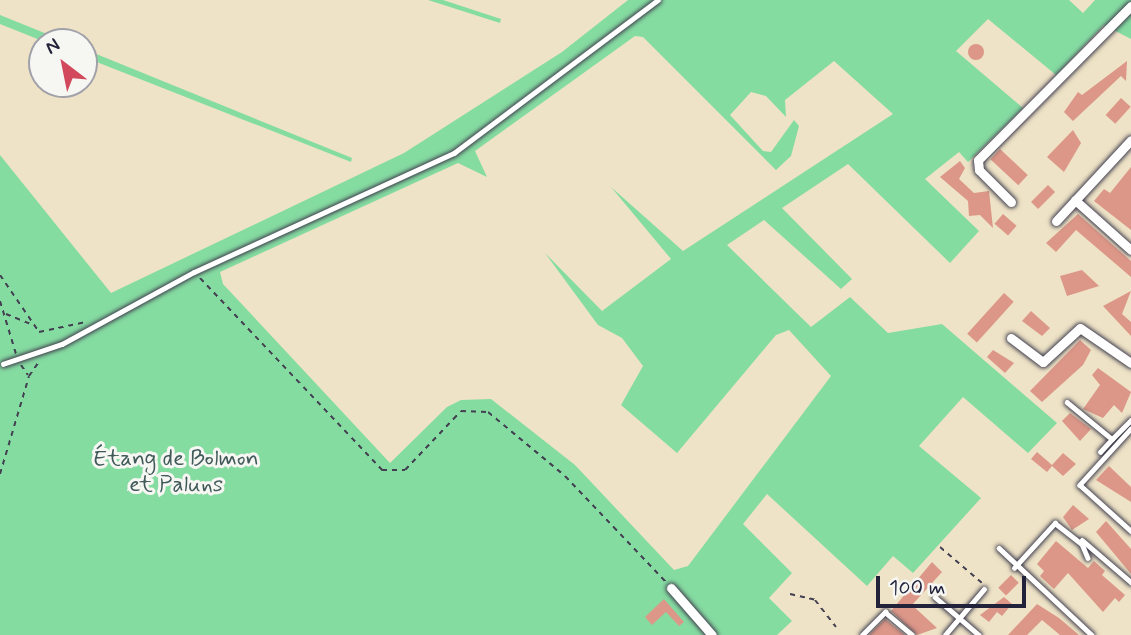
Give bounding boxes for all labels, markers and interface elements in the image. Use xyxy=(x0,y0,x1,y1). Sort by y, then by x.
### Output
north arrow xyxy=(28,28,98,98)
text: N xyxy=(41,33,65,60)
park label: Étang de Bolmon et Paluns xyxy=(89,445,263,499)
scale bar xyxy=(879,562,1030,606)
text: 100 m xyxy=(889,574,945,602)

